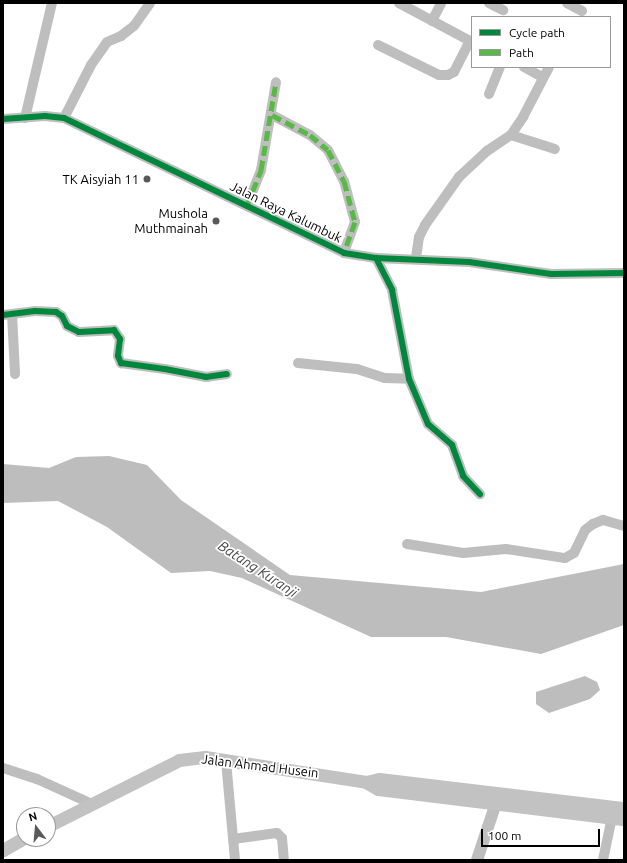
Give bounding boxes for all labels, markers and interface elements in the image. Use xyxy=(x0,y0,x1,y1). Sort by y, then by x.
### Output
legend xyxy=(471,16,611,68)
text: Cycle path xyxy=(509,26,565,39)
text: Path xyxy=(509,46,534,59)
place label: TK Aisyiah 11 xyxy=(62,171,139,187)
marker: TK Aisyiah 11 xyxy=(142,174,152,184)
street label: Jalan Raya Kalumbuk xyxy=(228,178,344,246)
place label: Mushola Muthmainah xyxy=(134,206,208,237)
marker: Mushola Muthmainah xyxy=(211,216,221,226)
water label: Batang Kuranji xyxy=(215,537,301,601)
street label: Jalan Ahmad Husein xyxy=(201,751,319,781)
north arrow xyxy=(16,807,56,847)
text: N xyxy=(27,810,39,823)
scale bar xyxy=(483,821,602,847)
text: 100 m xyxy=(488,829,521,842)

